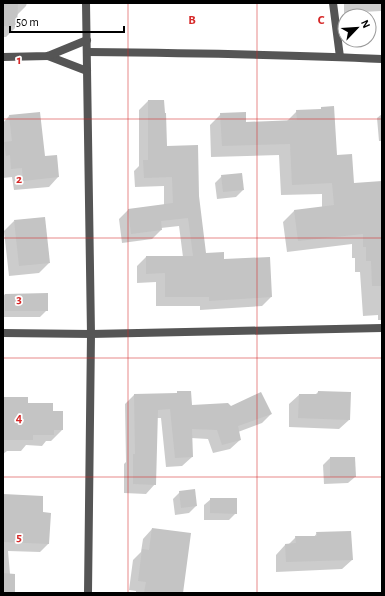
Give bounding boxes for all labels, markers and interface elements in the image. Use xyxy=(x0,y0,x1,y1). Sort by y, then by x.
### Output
scale bar xyxy=(10,8,124,34)
north arrow xyxy=(337,8,377,48)
text: B xyxy=(188,14,196,27)
text: C xyxy=(318,14,325,27)
text: 50 m xyxy=(16,16,39,28)
text: N xyxy=(359,18,372,30)
text: 1 xyxy=(17,54,21,67)
text: 2 xyxy=(16,173,22,186)
text: 3 xyxy=(16,293,22,306)
text: 4 xyxy=(16,412,23,425)
text: 5 xyxy=(16,531,22,544)

